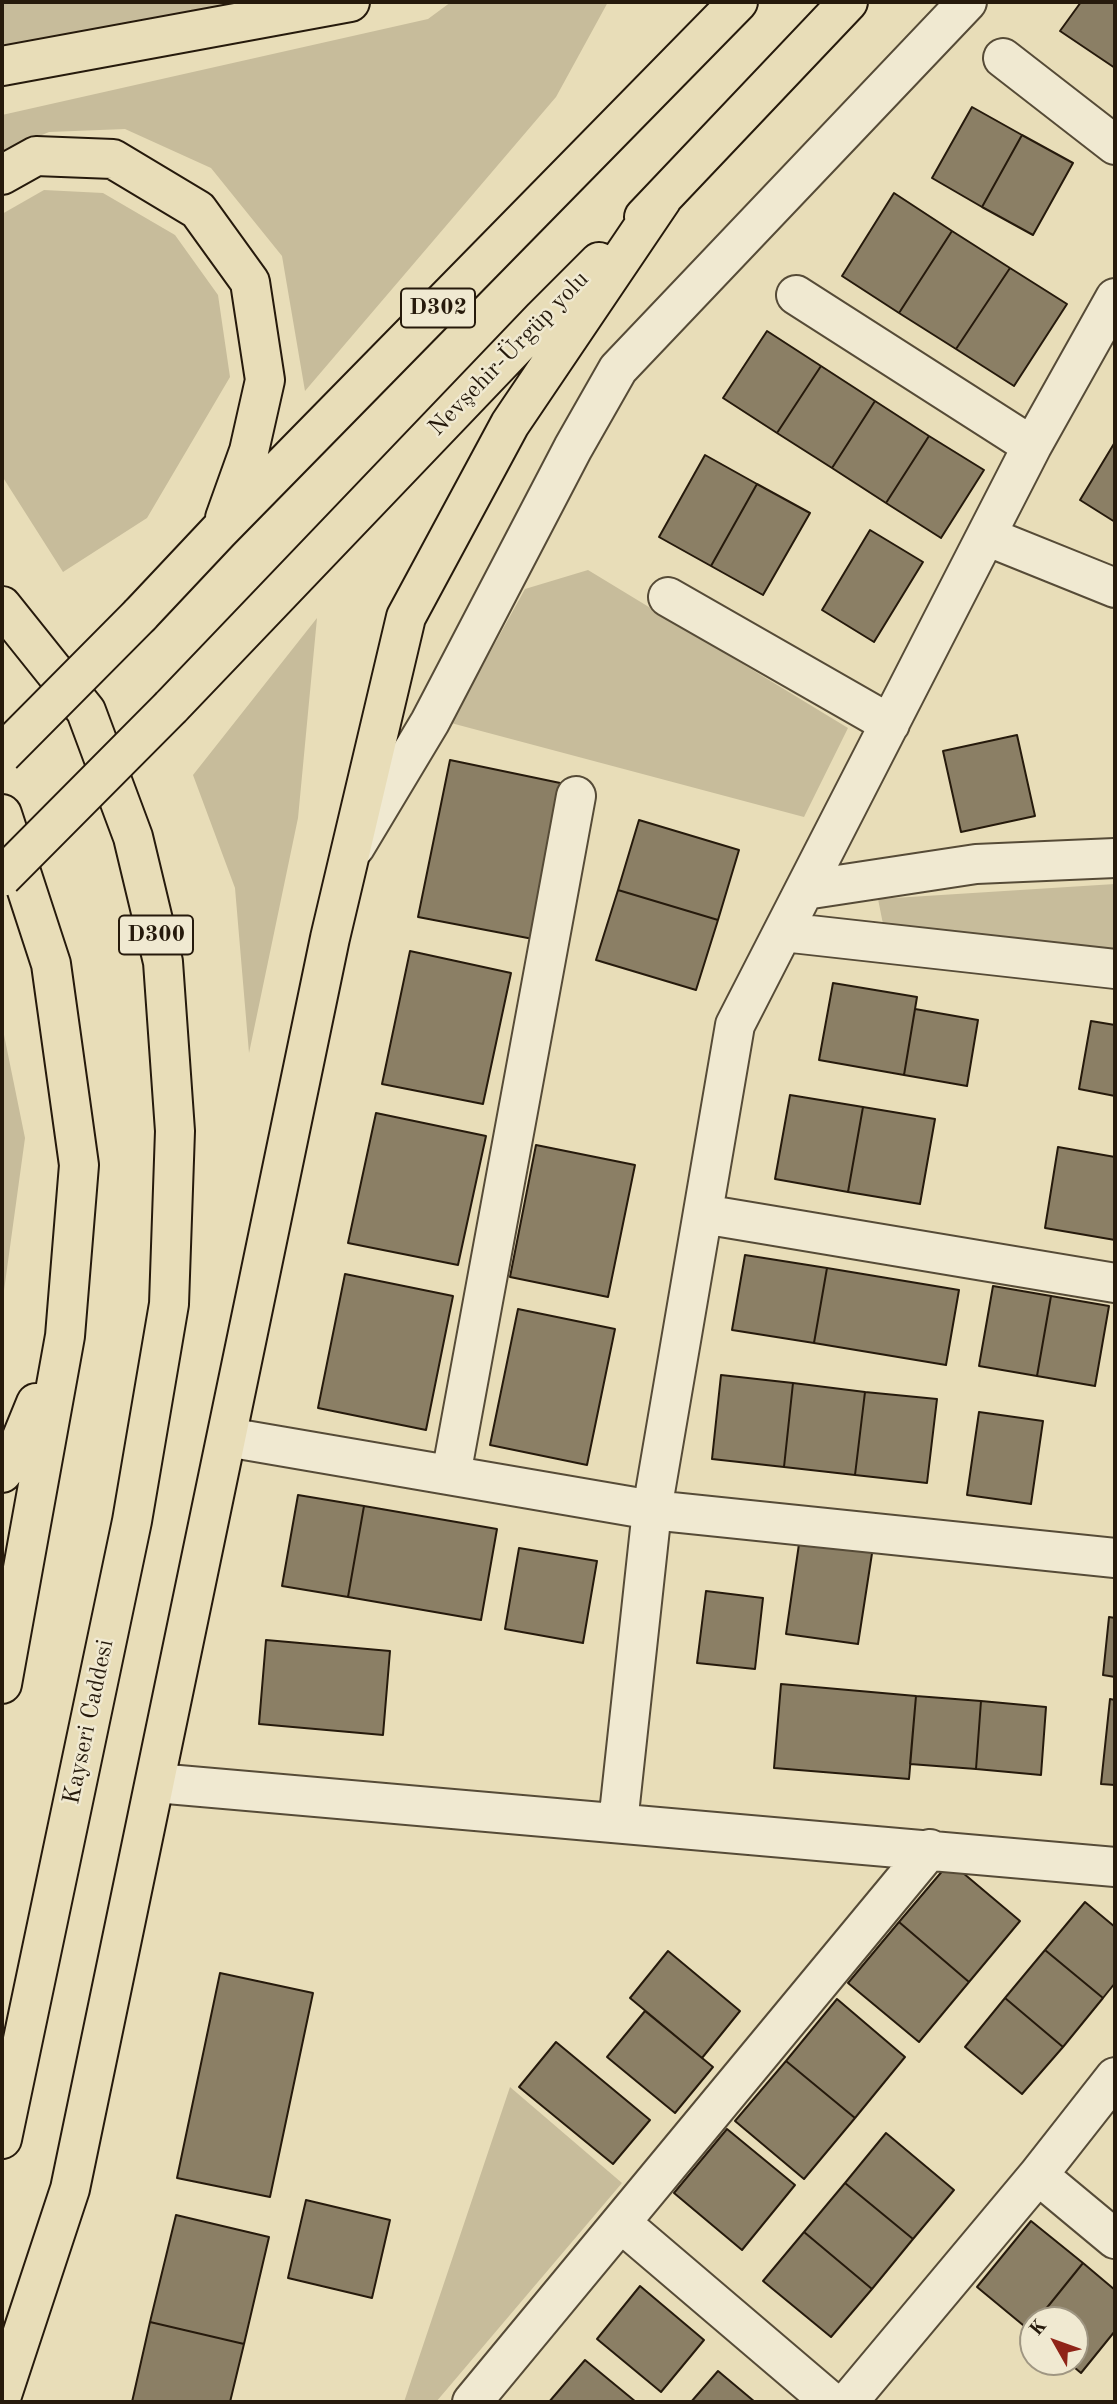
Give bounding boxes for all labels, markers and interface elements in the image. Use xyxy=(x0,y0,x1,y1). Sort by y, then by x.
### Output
street label: Nevşehir-Ürgüp yolu xyxy=(423,266,595,442)
road number: D302 xyxy=(401,288,475,328)
road number: D300 xyxy=(119,916,193,954)
street label: Kayseri Caddesi xyxy=(57,1637,121,1807)
north arrow xyxy=(1019,2306,1089,2376)
text: K xyxy=(1027,2317,1051,2340)

